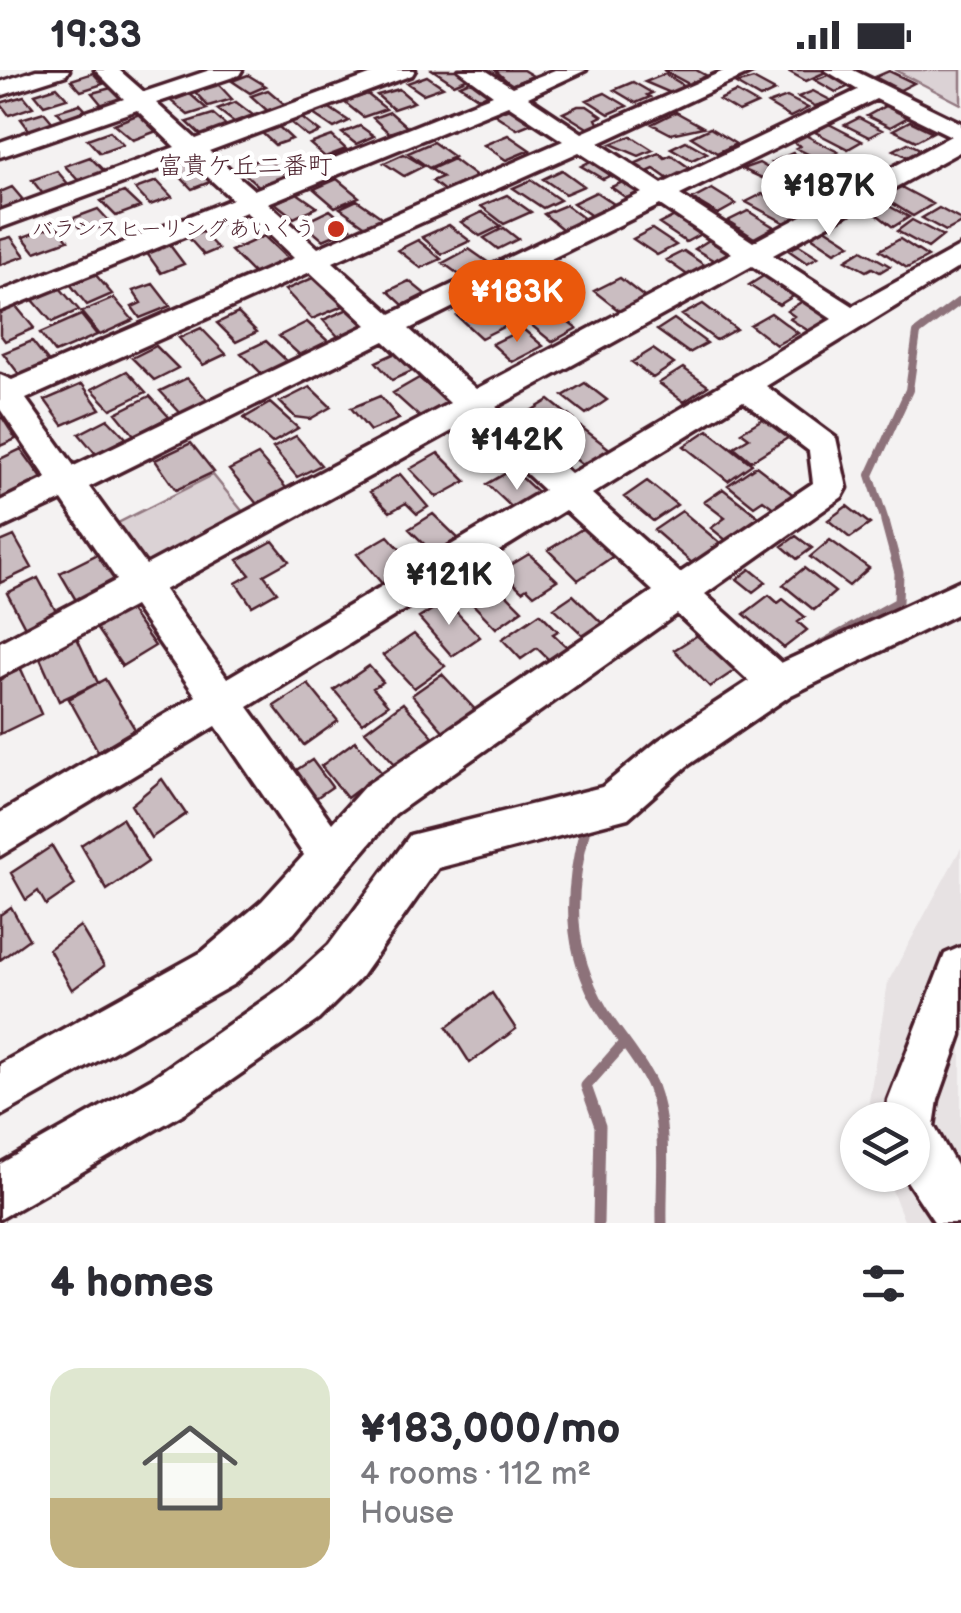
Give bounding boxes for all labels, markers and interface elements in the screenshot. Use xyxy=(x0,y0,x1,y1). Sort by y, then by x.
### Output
text: 19:33 xyxy=(50,13,142,58)
district label: 富貴ケ丘二番町 xyxy=(157,151,333,182)
pin: ¥187K xyxy=(759,154,899,239)
text: ¥187K xyxy=(783,167,875,206)
place label: バランスヒーリングあいくう xyxy=(31,216,316,243)
marker: バランスヒーリングあいくう xyxy=(325,218,347,240)
pin: ¥183K xyxy=(447,260,587,345)
text: ¥183K xyxy=(471,273,563,312)
pin: ¥142K xyxy=(447,408,587,493)
text: ¥142K xyxy=(471,421,563,460)
pin: ¥121K xyxy=(379,543,519,628)
text: ¥121K xyxy=(406,556,492,595)
map controls xyxy=(840,1102,930,1192)
button: layers xyxy=(840,1102,930,1192)
icon: filters xyxy=(856,1256,911,1311)
text: 4 homes xyxy=(50,1258,214,1309)
text: ¥183,000/mo xyxy=(360,1404,621,1455)
icon: home xyxy=(130,1408,250,1528)
text: 4 rooms · 112 m² xyxy=(360,1455,591,1494)
text: House xyxy=(360,1494,454,1533)

